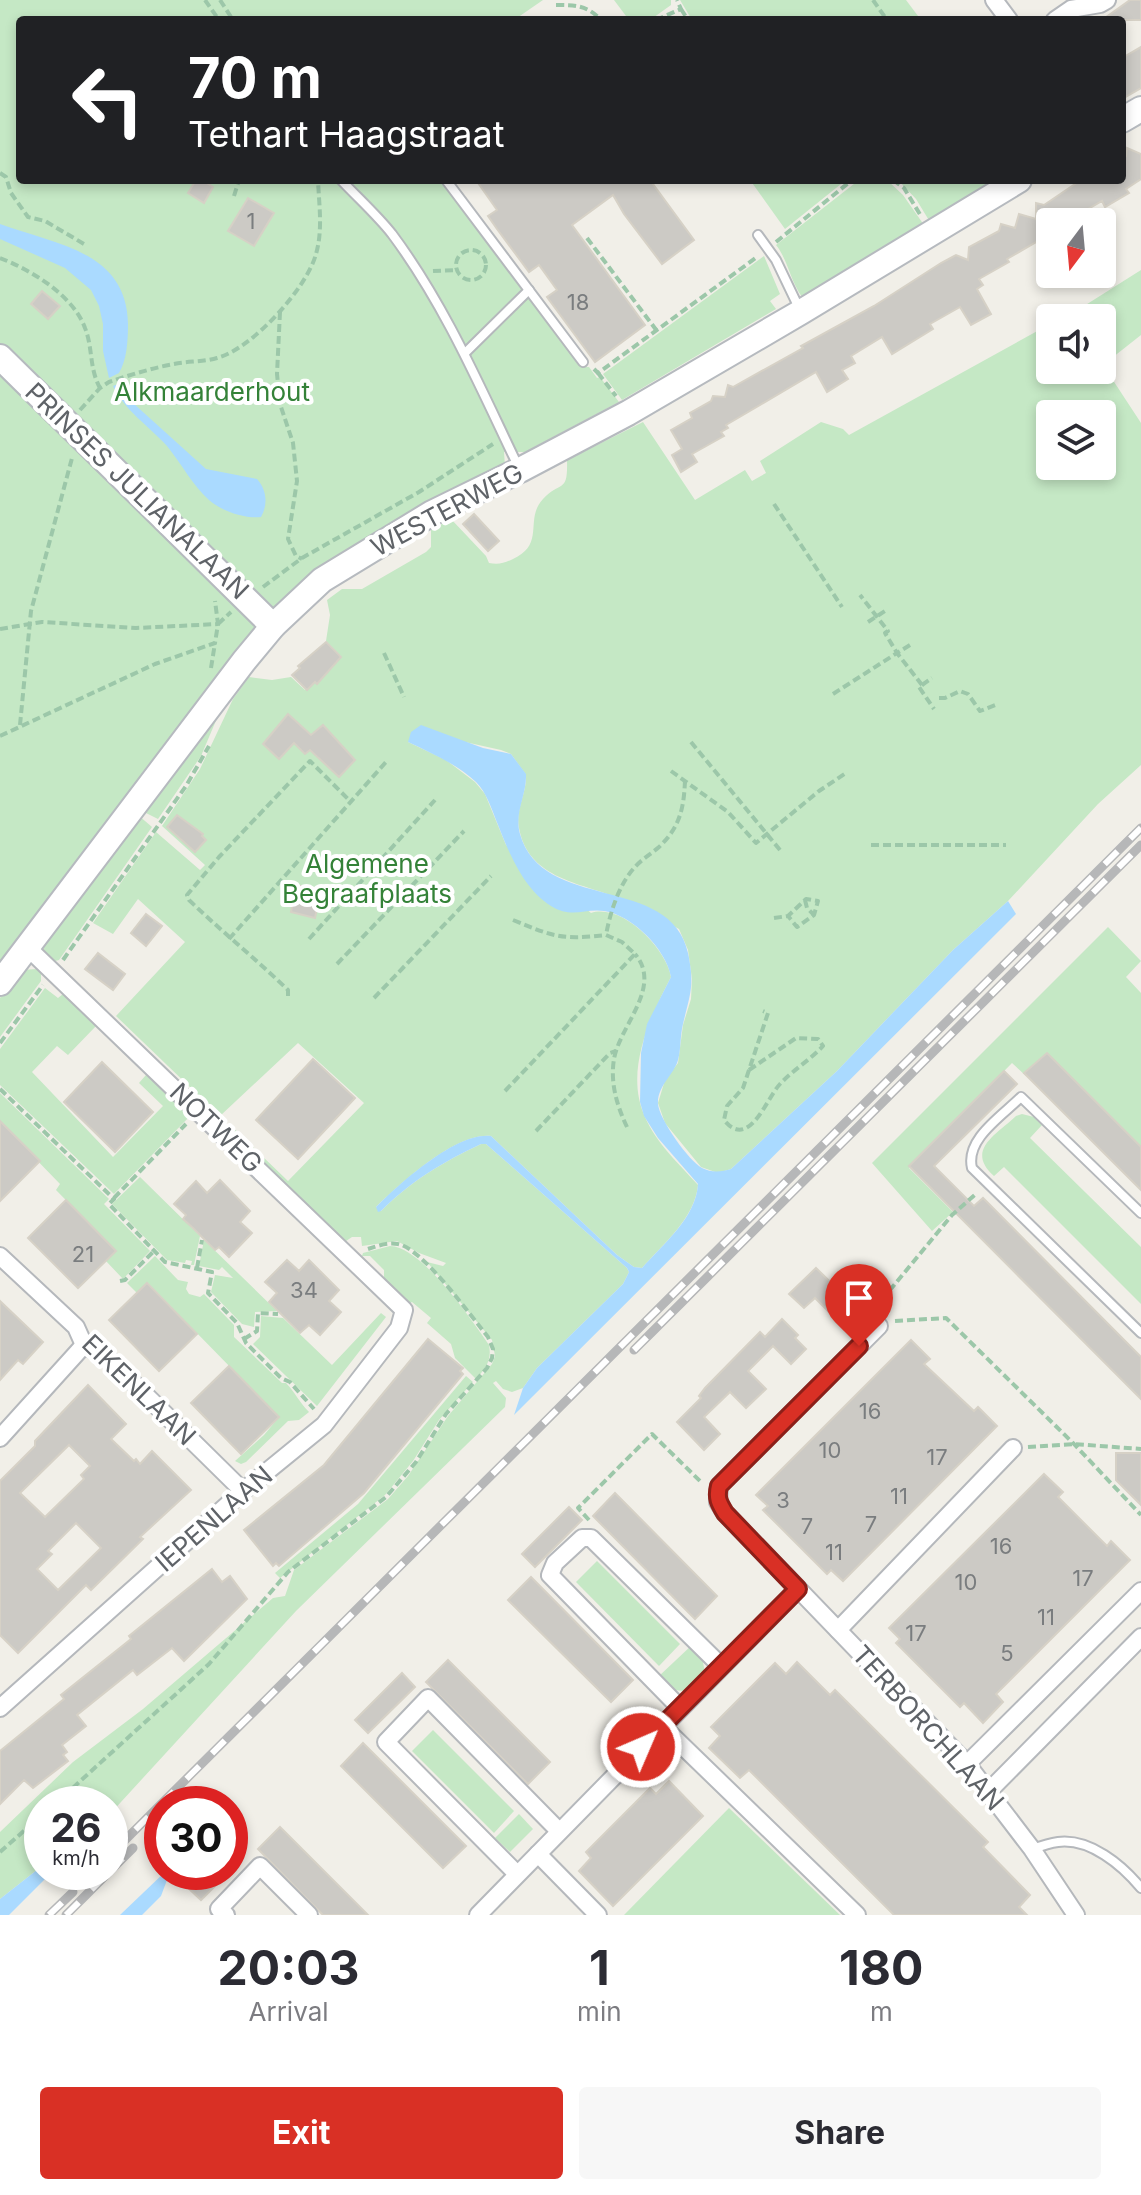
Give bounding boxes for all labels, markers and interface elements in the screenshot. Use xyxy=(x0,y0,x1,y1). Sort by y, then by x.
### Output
text: 70 m xyxy=(188,44,322,112)
icon: left xyxy=(56,48,160,152)
text: Tethart Haagstraat xyxy=(188,112,505,156)
house number: 1 xyxy=(247,208,255,234)
north arrow xyxy=(1036,208,1116,288)
map controls xyxy=(1036,208,1116,480)
house number: 18 xyxy=(567,289,589,315)
button: sound xyxy=(1036,304,1116,384)
street label: PRINSES JULIANALAAN xyxy=(19,376,255,605)
park label: Alkmaarderhout xyxy=(114,376,310,407)
button: layers xyxy=(1036,400,1116,480)
street label: WESTERWEG xyxy=(365,457,528,563)
park label: Algemene Begraafplaats xyxy=(282,848,452,909)
street label: NOTWEG xyxy=(164,1076,269,1179)
house number: 21 xyxy=(72,1241,94,1267)
pin xyxy=(825,1264,893,1346)
icon: arrive xyxy=(837,1276,881,1320)
house number: 34 xyxy=(290,1277,318,1303)
street label: EIKENLAAN xyxy=(76,1328,203,1451)
house number: 16 xyxy=(859,1398,881,1424)
house number: 10 xyxy=(819,1437,841,1463)
house number: 17 xyxy=(926,1444,948,1470)
street label: IEPENLAAN xyxy=(149,1459,279,1578)
house number: 11 xyxy=(890,1483,908,1509)
house number: 3 xyxy=(776,1487,790,1513)
house number: 7 xyxy=(865,1511,877,1537)
house number: 7 xyxy=(801,1513,813,1539)
house number: 16 xyxy=(990,1533,1012,1559)
house number: 11 xyxy=(825,1539,843,1565)
house number: 17 xyxy=(1072,1565,1094,1591)
house number: 10 xyxy=(955,1569,977,1595)
house number: 11 xyxy=(1037,1604,1055,1630)
house number: 17 xyxy=(905,1620,927,1646)
street label: TERBORCHLAAN xyxy=(846,1639,1011,1817)
house number: 5 xyxy=(1000,1640,1014,1666)
position arrow xyxy=(599,1705,683,1789)
speed limit sign: 30 xyxy=(144,1786,248,1890)
text: 26 xyxy=(50,1803,102,1852)
text: km/h xyxy=(52,1846,100,1870)
text: 20:03 xyxy=(218,1938,360,1997)
text: 1 xyxy=(589,1938,610,1997)
text: 180 xyxy=(839,1938,923,1997)
text: Arrival xyxy=(249,1996,329,2027)
text: min xyxy=(577,1996,622,2027)
text: m xyxy=(870,1996,893,2027)
button: Exit xyxy=(40,2087,563,2179)
button: Share xyxy=(579,2087,1101,2179)

